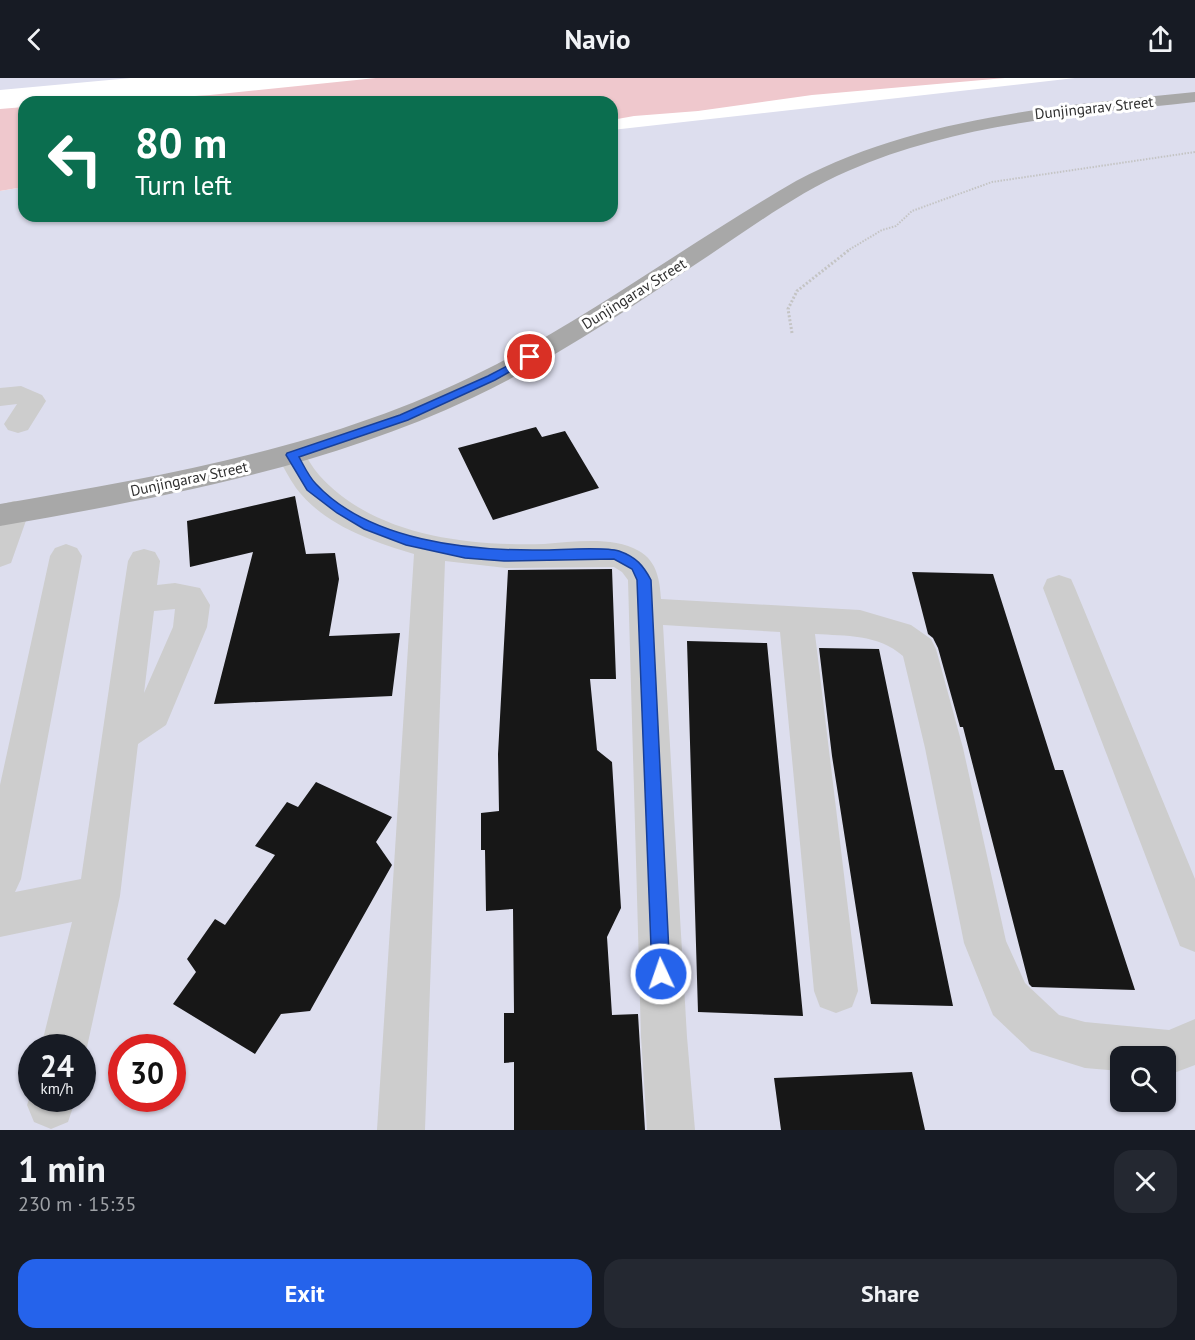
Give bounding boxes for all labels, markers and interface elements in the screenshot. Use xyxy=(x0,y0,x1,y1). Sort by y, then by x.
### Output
text: Navio xyxy=(565,22,630,56)
icon: back xyxy=(18,23,51,56)
icon: share xyxy=(1144,23,1177,56)
street label: Dunjingarav Street xyxy=(1034,92,1154,123)
text: 80 m xyxy=(135,115,227,170)
icon: left xyxy=(36,120,114,198)
text: Turn left xyxy=(135,168,232,202)
street label: Dunjingarav Street xyxy=(578,254,689,333)
pin xyxy=(504,331,555,382)
icon: arrive xyxy=(513,340,546,373)
street label: Dunjingarav Street xyxy=(129,457,249,500)
position arrow xyxy=(629,942,693,1006)
speed limit sign: 30 xyxy=(108,1034,186,1112)
text: 24 xyxy=(40,1046,74,1085)
map controls xyxy=(1110,1046,1176,1112)
button: search xyxy=(1110,1046,1176,1112)
text: km/h xyxy=(41,1079,73,1098)
text: 1 min xyxy=(18,1145,106,1192)
button: close xyxy=(1114,1150,1177,1213)
text: 230 m · 15:35 xyxy=(18,1191,136,1217)
button: Exit xyxy=(18,1259,592,1328)
button: Share xyxy=(604,1259,1177,1328)

